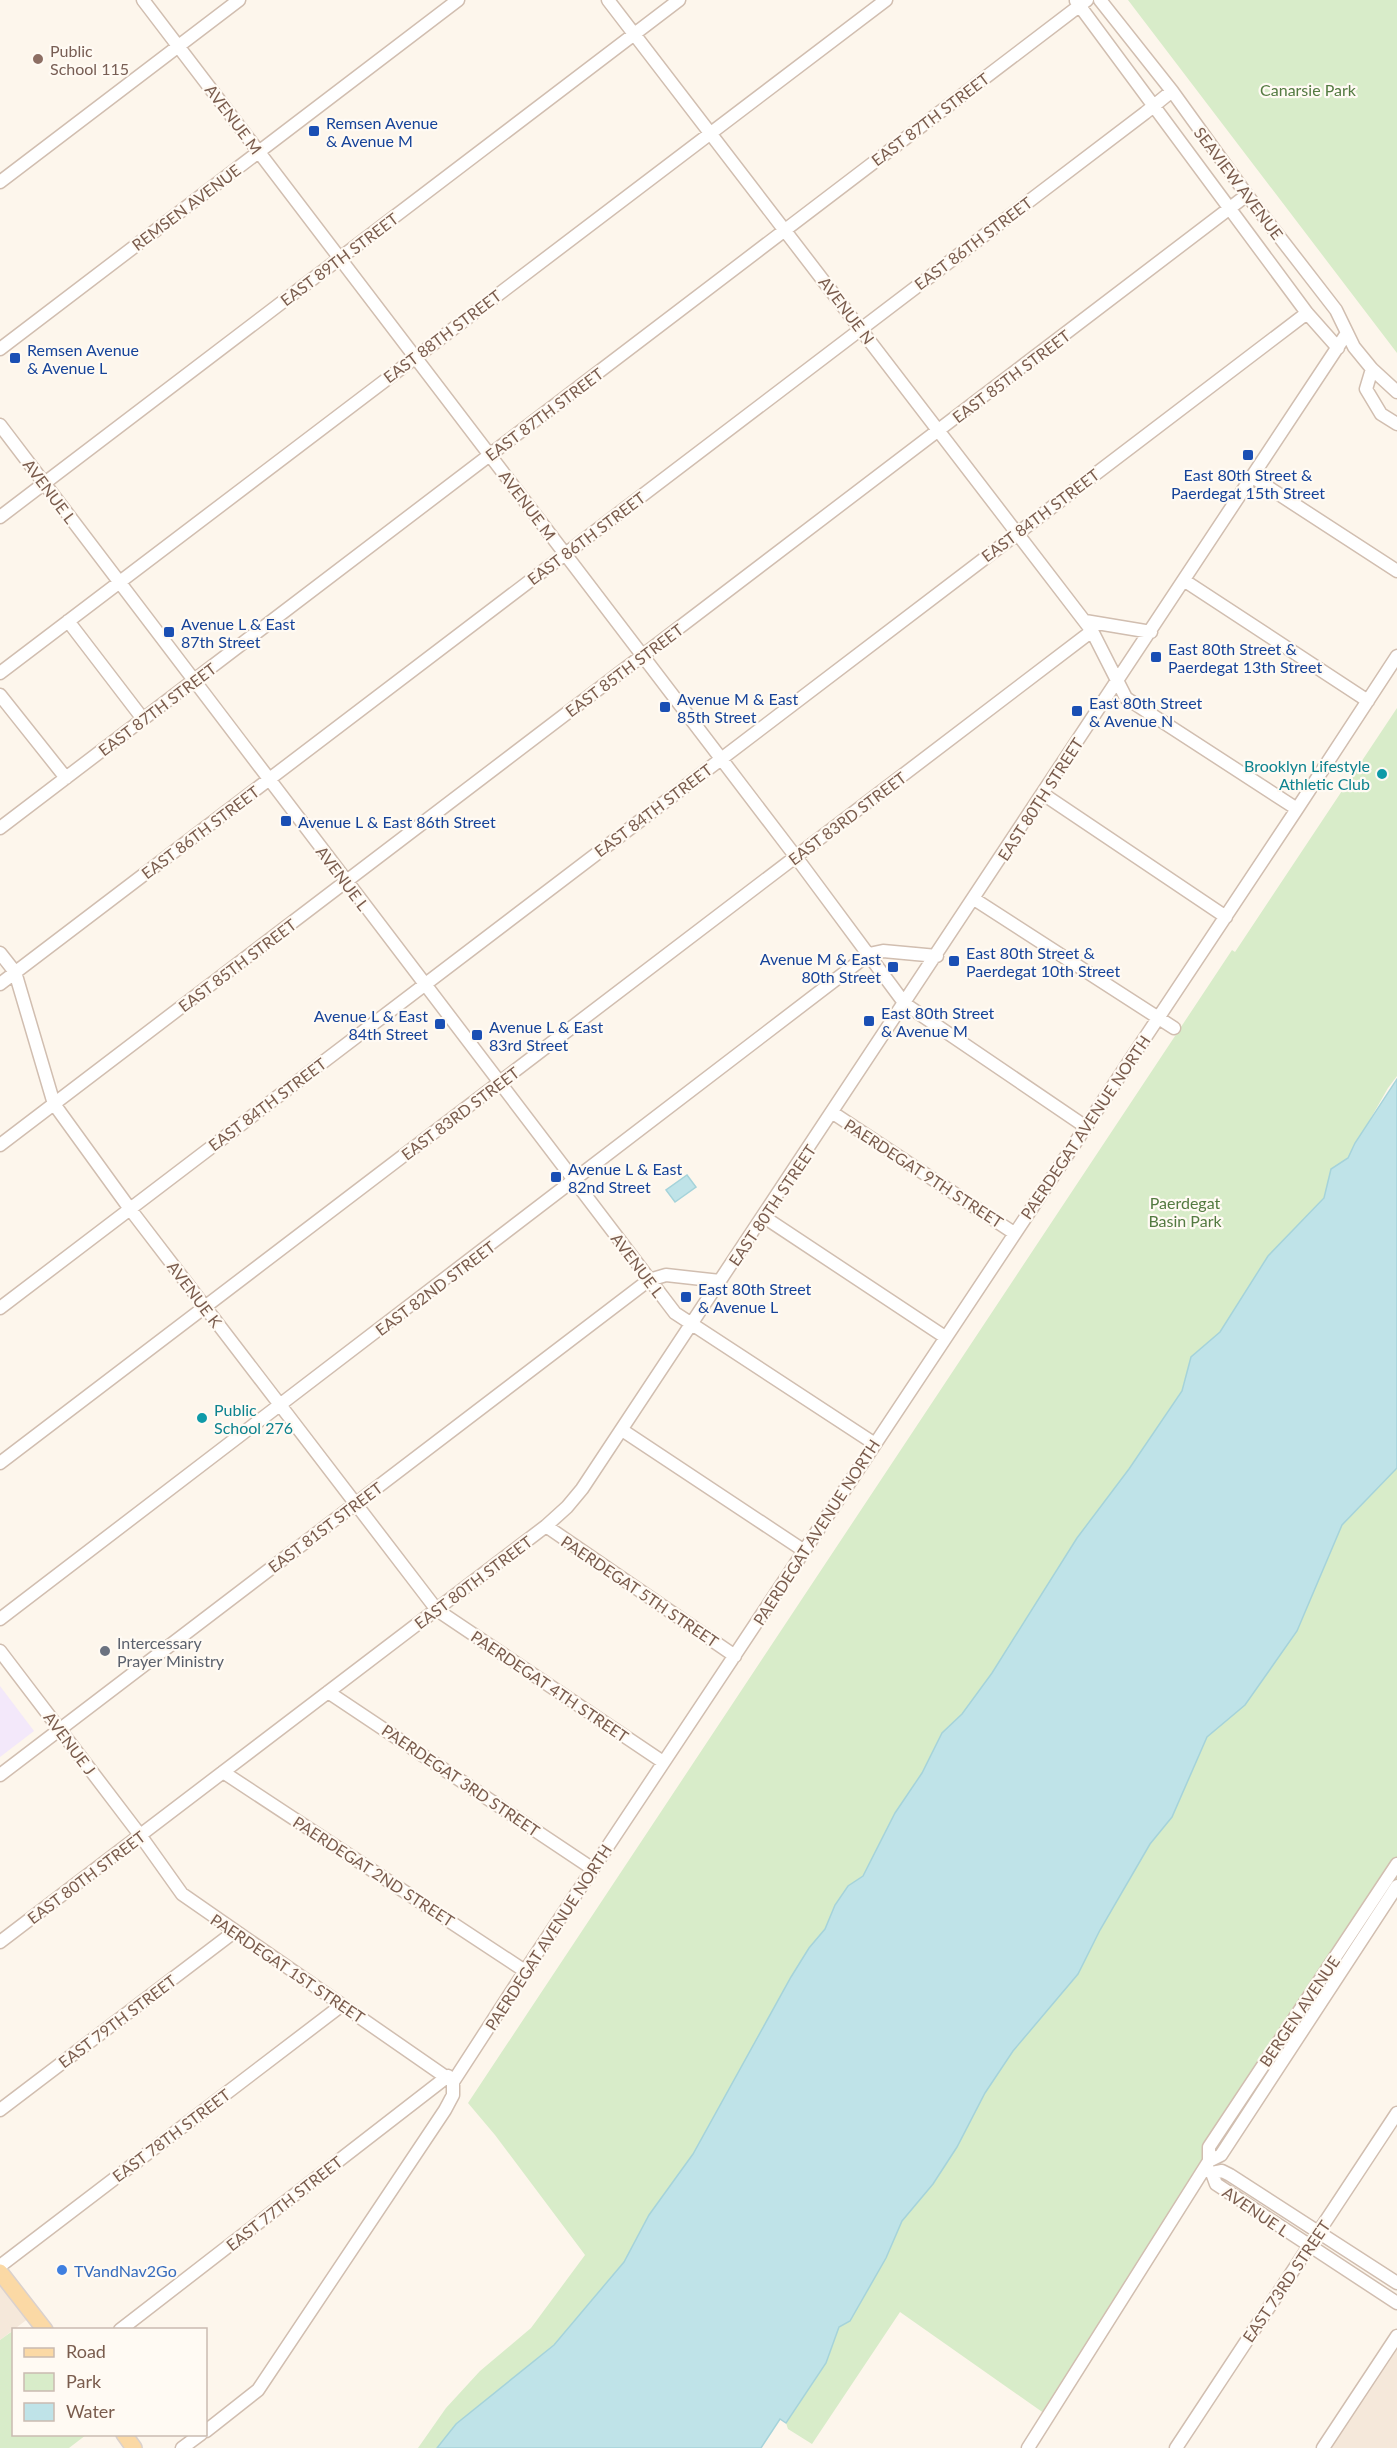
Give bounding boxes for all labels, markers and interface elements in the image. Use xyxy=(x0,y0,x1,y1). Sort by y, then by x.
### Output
place label: Public School 115 xyxy=(50,41,129,78)
marker: Public School 115 xyxy=(31,52,45,66)
street label: EAST 87TH STREET xyxy=(867,68,993,169)
street label: AVENUE M xyxy=(202,80,266,158)
park label: Canarsie Park xyxy=(1260,80,1357,99)
place label: Remsen Avenue & Avenue M xyxy=(326,113,438,150)
street label: SEAVIEW AVENUE xyxy=(1191,123,1287,243)
marker: Remsen Avenue & Avenue M xyxy=(307,124,321,138)
street label: REMSEN AVENUE xyxy=(128,160,244,254)
street label: EAST 86TH STREET xyxy=(910,192,1036,293)
street label: EAST 89TH STREET xyxy=(276,208,402,309)
street label: AVENUE N xyxy=(815,273,879,347)
street label: EAST 88TH STREET xyxy=(379,285,505,386)
street label: EAST 85TH STREET xyxy=(948,325,1074,426)
place label: Remsen Avenue & Avenue L xyxy=(27,340,139,377)
marker: Remsen Avenue & Avenue L xyxy=(8,351,22,365)
street label: EAST 87TH STREET xyxy=(481,363,607,464)
marker: East 80th Street & Paerdegat 15th Street xyxy=(1241,448,1255,462)
street label: AVENUE L xyxy=(20,455,80,527)
street label: EAST 84TH STREET xyxy=(977,464,1103,565)
place label: East 80th Street & Paerdegat 15th Street xyxy=(1171,465,1325,502)
street label: AVENUE M xyxy=(496,466,560,544)
street label: EAST 86TH STREET xyxy=(523,487,649,588)
place label: Avenue L & East 87th Street xyxy=(181,614,295,651)
street label: EAST 85TH STREET xyxy=(561,619,687,720)
marker: Avenue L & East 87th Street xyxy=(162,625,176,639)
place label: East 80th Street & Paerdegat 13th Street xyxy=(1168,639,1322,676)
marker: East 80th Street & Paerdegat 13th Street xyxy=(1149,650,1163,664)
street label: EAST 87TH STREET xyxy=(94,658,220,759)
place label: Avenue M & East 85th Street xyxy=(677,689,799,726)
place label: East 80th Street & Avenue N xyxy=(1089,693,1203,730)
marker: Avenue M & East 85th Street xyxy=(658,700,672,714)
marker: East 80th Street & Avenue N xyxy=(1070,704,1084,718)
street label: EAST 80TH STREET xyxy=(993,734,1087,864)
place label: Brooklyn Lifestyle Athletic Club xyxy=(1244,756,1370,793)
street label: EAST 84TH STREET xyxy=(590,759,716,860)
street label: EAST 83RD STREET xyxy=(784,767,910,869)
marker: Brooklyn Lifestyle Athletic Club xyxy=(1375,767,1389,781)
street label: EAST 86TH STREET xyxy=(137,781,263,882)
place label: Avenue L & East 86th Street xyxy=(298,812,496,831)
marker: Avenue L & East 86th Street xyxy=(279,814,293,828)
street label: AVENUE L xyxy=(313,842,373,914)
street label: EAST 85TH STREET xyxy=(174,914,300,1015)
place label: East 80th Street & Paerdegat 10th Street xyxy=(966,943,1120,980)
place label: Avenue M & East 80th Street xyxy=(760,949,881,986)
marker: East 80th Street & Paerdegat 10th Street xyxy=(947,954,961,968)
marker: Avenue M & East 80th Street xyxy=(886,960,900,974)
place label: East 80th Street & Avenue M xyxy=(881,1003,995,1040)
place label: Avenue L & East 84th Street xyxy=(314,1006,428,1043)
marker: East 80th Street & Avenue M xyxy=(862,1014,876,1028)
marker: Avenue L & East 84th Street xyxy=(433,1017,447,1031)
place label: Avenue L & East 83rd Street xyxy=(489,1017,603,1054)
marker: Avenue L & East 83rd Street xyxy=(470,1028,484,1042)
street label: PAERDEGAT AVENUE NORTH xyxy=(1016,1031,1154,1223)
street label: EAST 84TH STREET xyxy=(204,1053,330,1154)
street label: EAST 83RD STREET xyxy=(397,1062,523,1164)
street label: PAERDEGAT 9TH STREET xyxy=(841,1115,1007,1232)
street label: EAST 80TH STREET xyxy=(724,1140,820,1269)
place label: Avenue L & East 82nd Street xyxy=(568,1159,682,1196)
marker: Avenue L & East 82nd Street xyxy=(549,1170,563,1184)
park label: Paerdegat Basin Park xyxy=(1148,1193,1222,1230)
street label: AVENUE L xyxy=(608,1229,668,1301)
street label: EAST 82ND STREET xyxy=(371,1236,499,1339)
street label: AVENUE K xyxy=(164,1257,226,1331)
place label: East 80th Street & Avenue L xyxy=(698,1279,812,1316)
marker: East 80th Street & Avenue L xyxy=(679,1290,693,1304)
place label: Public School 276 xyxy=(214,1400,293,1437)
marker: Public School 276 xyxy=(195,1411,209,1425)
street label: PAERDEGAT AVENUE NORTH xyxy=(749,1436,883,1628)
street label: EAST 81ST STREET xyxy=(264,1477,386,1576)
street label: EAST 80TH STREET xyxy=(410,1531,536,1632)
street label: PAERDEGAT 5TH STREET xyxy=(558,1531,723,1651)
street label: PAERDEGAT 4TH STREET xyxy=(468,1626,633,1746)
place label: Intercessary Prayer Ministry xyxy=(117,1633,225,1670)
marker: Intercessary Prayer Ministry xyxy=(98,1644,112,1658)
street label: AVENUE J xyxy=(40,1708,100,1778)
street label: PAERDEGAT 3RD STREET xyxy=(379,1720,544,1840)
street label: PAERDEGAT 2ND STREET xyxy=(290,1812,459,1931)
street label: EAST 80TH STREET xyxy=(23,1826,149,1927)
street label: PAERDEGAT AVENUE NORTH xyxy=(481,1841,615,2033)
street label: PAERDEGAT 1ST STREET xyxy=(207,1909,369,2027)
street label: BERGEN AVENUE xyxy=(1255,1952,1343,2070)
street label: EAST 79TH STREET xyxy=(54,1970,180,2071)
street label: EAST 78TH STREET xyxy=(108,2084,234,2185)
street label: EAST 77TH STREET xyxy=(222,2151,346,2254)
street label: AVENUE L xyxy=(1219,2182,1293,2240)
street label: EAST 73RD STREET xyxy=(1238,2216,1334,2345)
place label: TVandNav2Go xyxy=(74,2261,177,2280)
marker: TVandNav2Go xyxy=(55,2263,69,2277)
legend xyxy=(12,2328,207,2436)
text: Road xyxy=(66,2340,106,2362)
text: Park xyxy=(66,2370,102,2392)
text: Water xyxy=(66,2400,115,2422)

